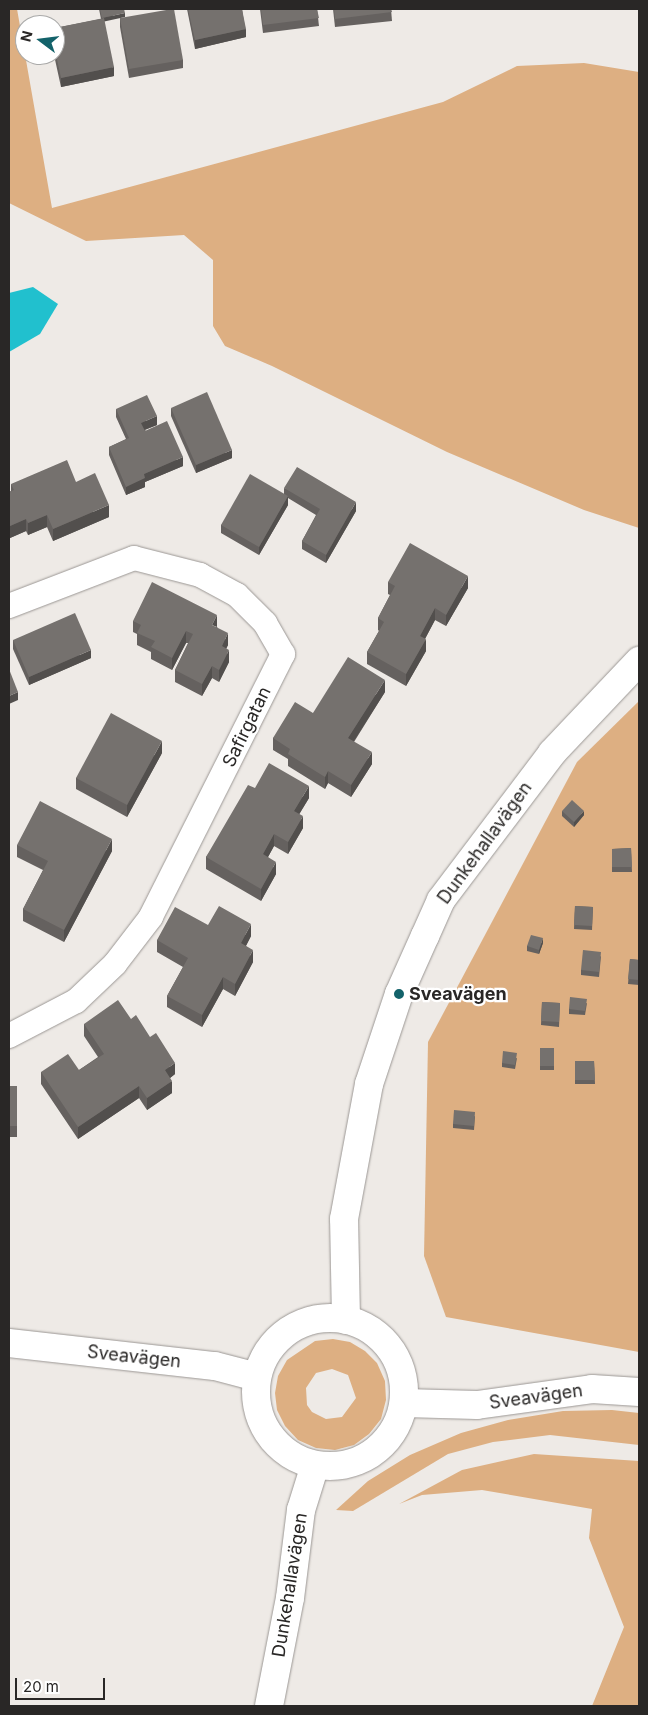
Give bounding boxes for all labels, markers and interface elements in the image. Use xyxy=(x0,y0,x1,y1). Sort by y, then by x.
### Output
north arrow xyxy=(15,15,65,65)
text: N xyxy=(16,29,36,44)
street label: Safirgatan xyxy=(218,683,276,771)
street label: Dunkehallavägen xyxy=(433,778,537,908)
place label: Sveavägen xyxy=(409,983,507,1005)
marker: Sveavägen xyxy=(393,988,405,1000)
street label: Sveavägen xyxy=(86,1341,182,1373)
street label: Sveavägen xyxy=(488,1380,584,1414)
street label: Dunkehallavägen xyxy=(268,1511,312,1659)
scale bar xyxy=(18,1668,108,1700)
text: 20 m xyxy=(23,1677,59,1696)

